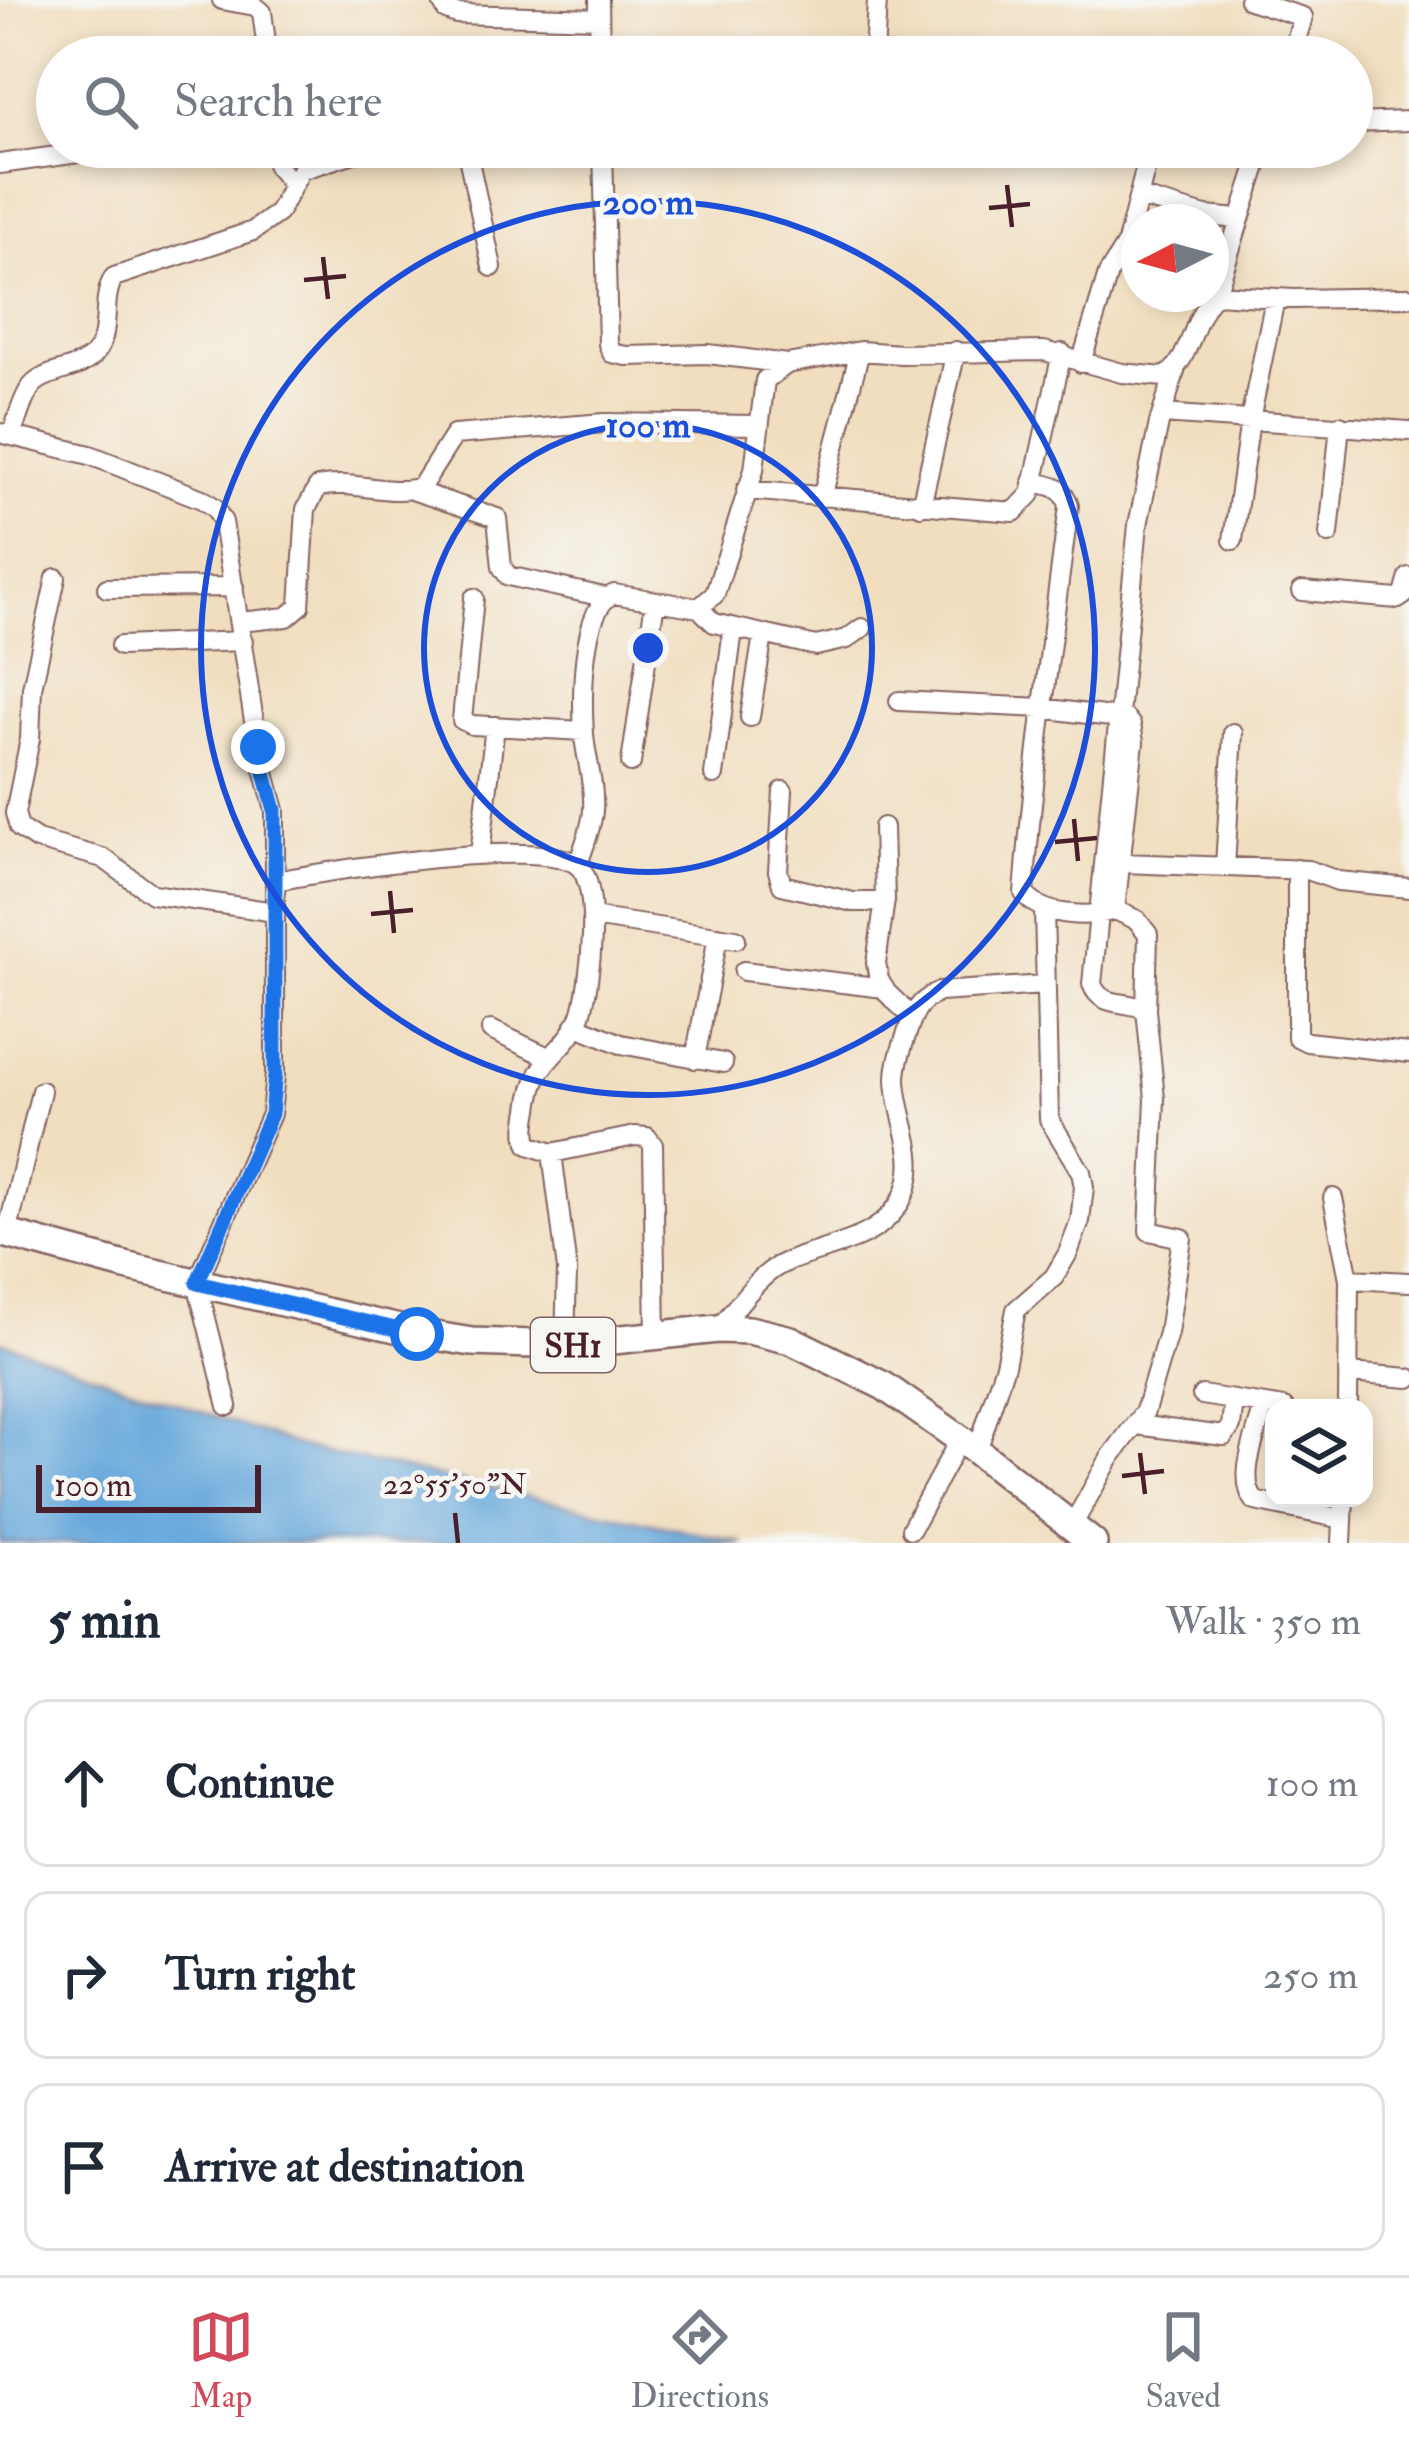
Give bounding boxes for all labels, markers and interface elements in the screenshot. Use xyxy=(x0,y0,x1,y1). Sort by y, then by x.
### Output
search box xyxy=(36,36,1373,168)
icon: search xyxy=(78,69,144,135)
text: Search here xyxy=(174,74,382,130)
text: 200 m xyxy=(603,180,693,225)
north arrow xyxy=(1121,204,1229,312)
text: 100 m xyxy=(605,403,691,448)
centre of rings xyxy=(627,627,669,669)
route end xyxy=(231,720,285,774)
route start xyxy=(390,1307,444,1361)
road number: SH1 xyxy=(531,1318,615,1372)
map controls xyxy=(1265,1399,1373,1507)
button: layers xyxy=(1265,1399,1373,1507)
scale bar xyxy=(36,1459,261,1512)
text: 100 m xyxy=(54,1465,132,1506)
text: 22°55'50"N xyxy=(383,1466,527,1503)
text: 5 min xyxy=(48,1589,161,1653)
text: Walk · 350 m xyxy=(1166,1597,1361,1646)
icon: ahead xyxy=(51,1750,117,1816)
text: Continue xyxy=(165,1755,334,1811)
text: 100 m xyxy=(1266,1759,1358,1808)
icon: right xyxy=(51,1942,117,2008)
text: Turn right xyxy=(165,1947,355,2003)
text: 250 m xyxy=(1263,1951,1358,2000)
icon: arrive xyxy=(51,2134,117,2200)
text: Arrive at destination xyxy=(165,2139,525,2195)
tab: Map xyxy=(188,2304,254,2417)
tab: Directions xyxy=(631,2304,769,2417)
tab: Saved xyxy=(1145,2304,1221,2417)

